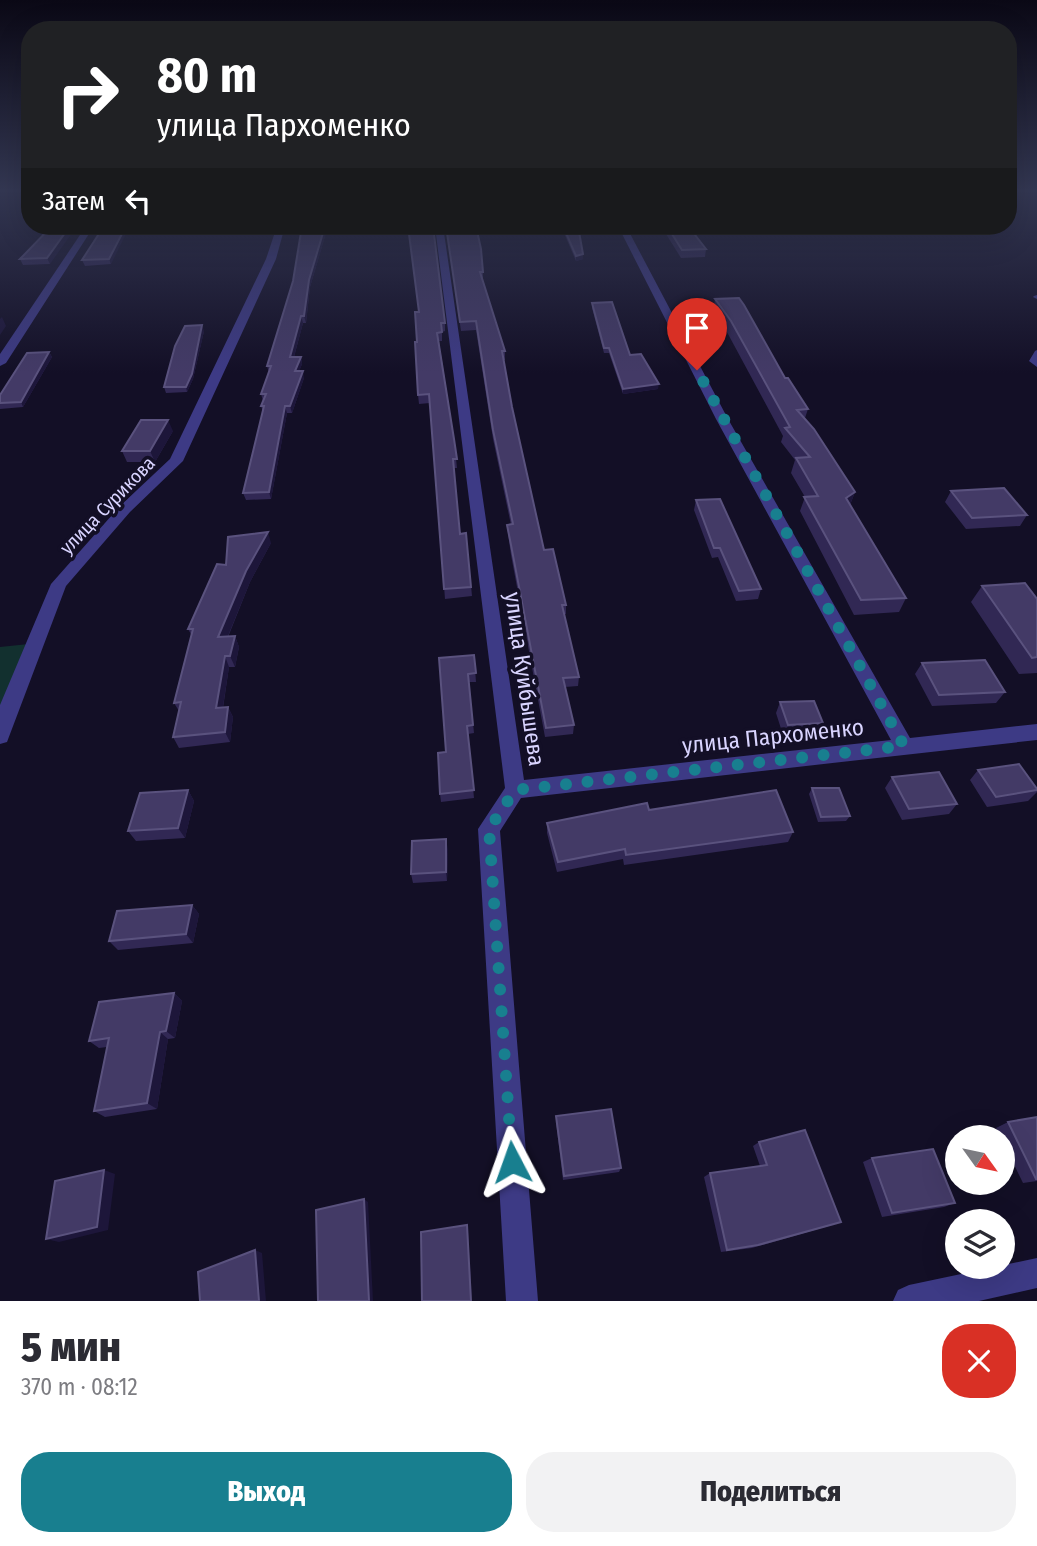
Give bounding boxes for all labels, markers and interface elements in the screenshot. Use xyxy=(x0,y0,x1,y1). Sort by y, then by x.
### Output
text: 80 m xyxy=(157,46,257,105)
icon: right xyxy=(42,49,133,140)
text: улица Пархоменко xyxy=(157,106,411,144)
icon: left xyxy=(119,182,157,220)
text: Затем xyxy=(42,186,105,217)
pin xyxy=(667,298,727,370)
icon: arrive xyxy=(678,309,716,347)
street label: улица Сурикова xyxy=(55,452,160,559)
street label: улица Куйбышева xyxy=(499,590,551,768)
street label: улица Пархоменко xyxy=(681,713,865,759)
position arrow xyxy=(475,1125,549,1199)
north arrow xyxy=(945,1125,1015,1195)
map controls xyxy=(945,1125,1015,1279)
button: layers xyxy=(945,1209,1015,1279)
text: 5 мин xyxy=(21,1322,121,1372)
button: close xyxy=(942,1324,1016,1398)
text: 370 m · 08:12 xyxy=(21,1373,138,1401)
button: Выход xyxy=(21,1452,512,1532)
button: Поделиться xyxy=(526,1452,1016,1532)

